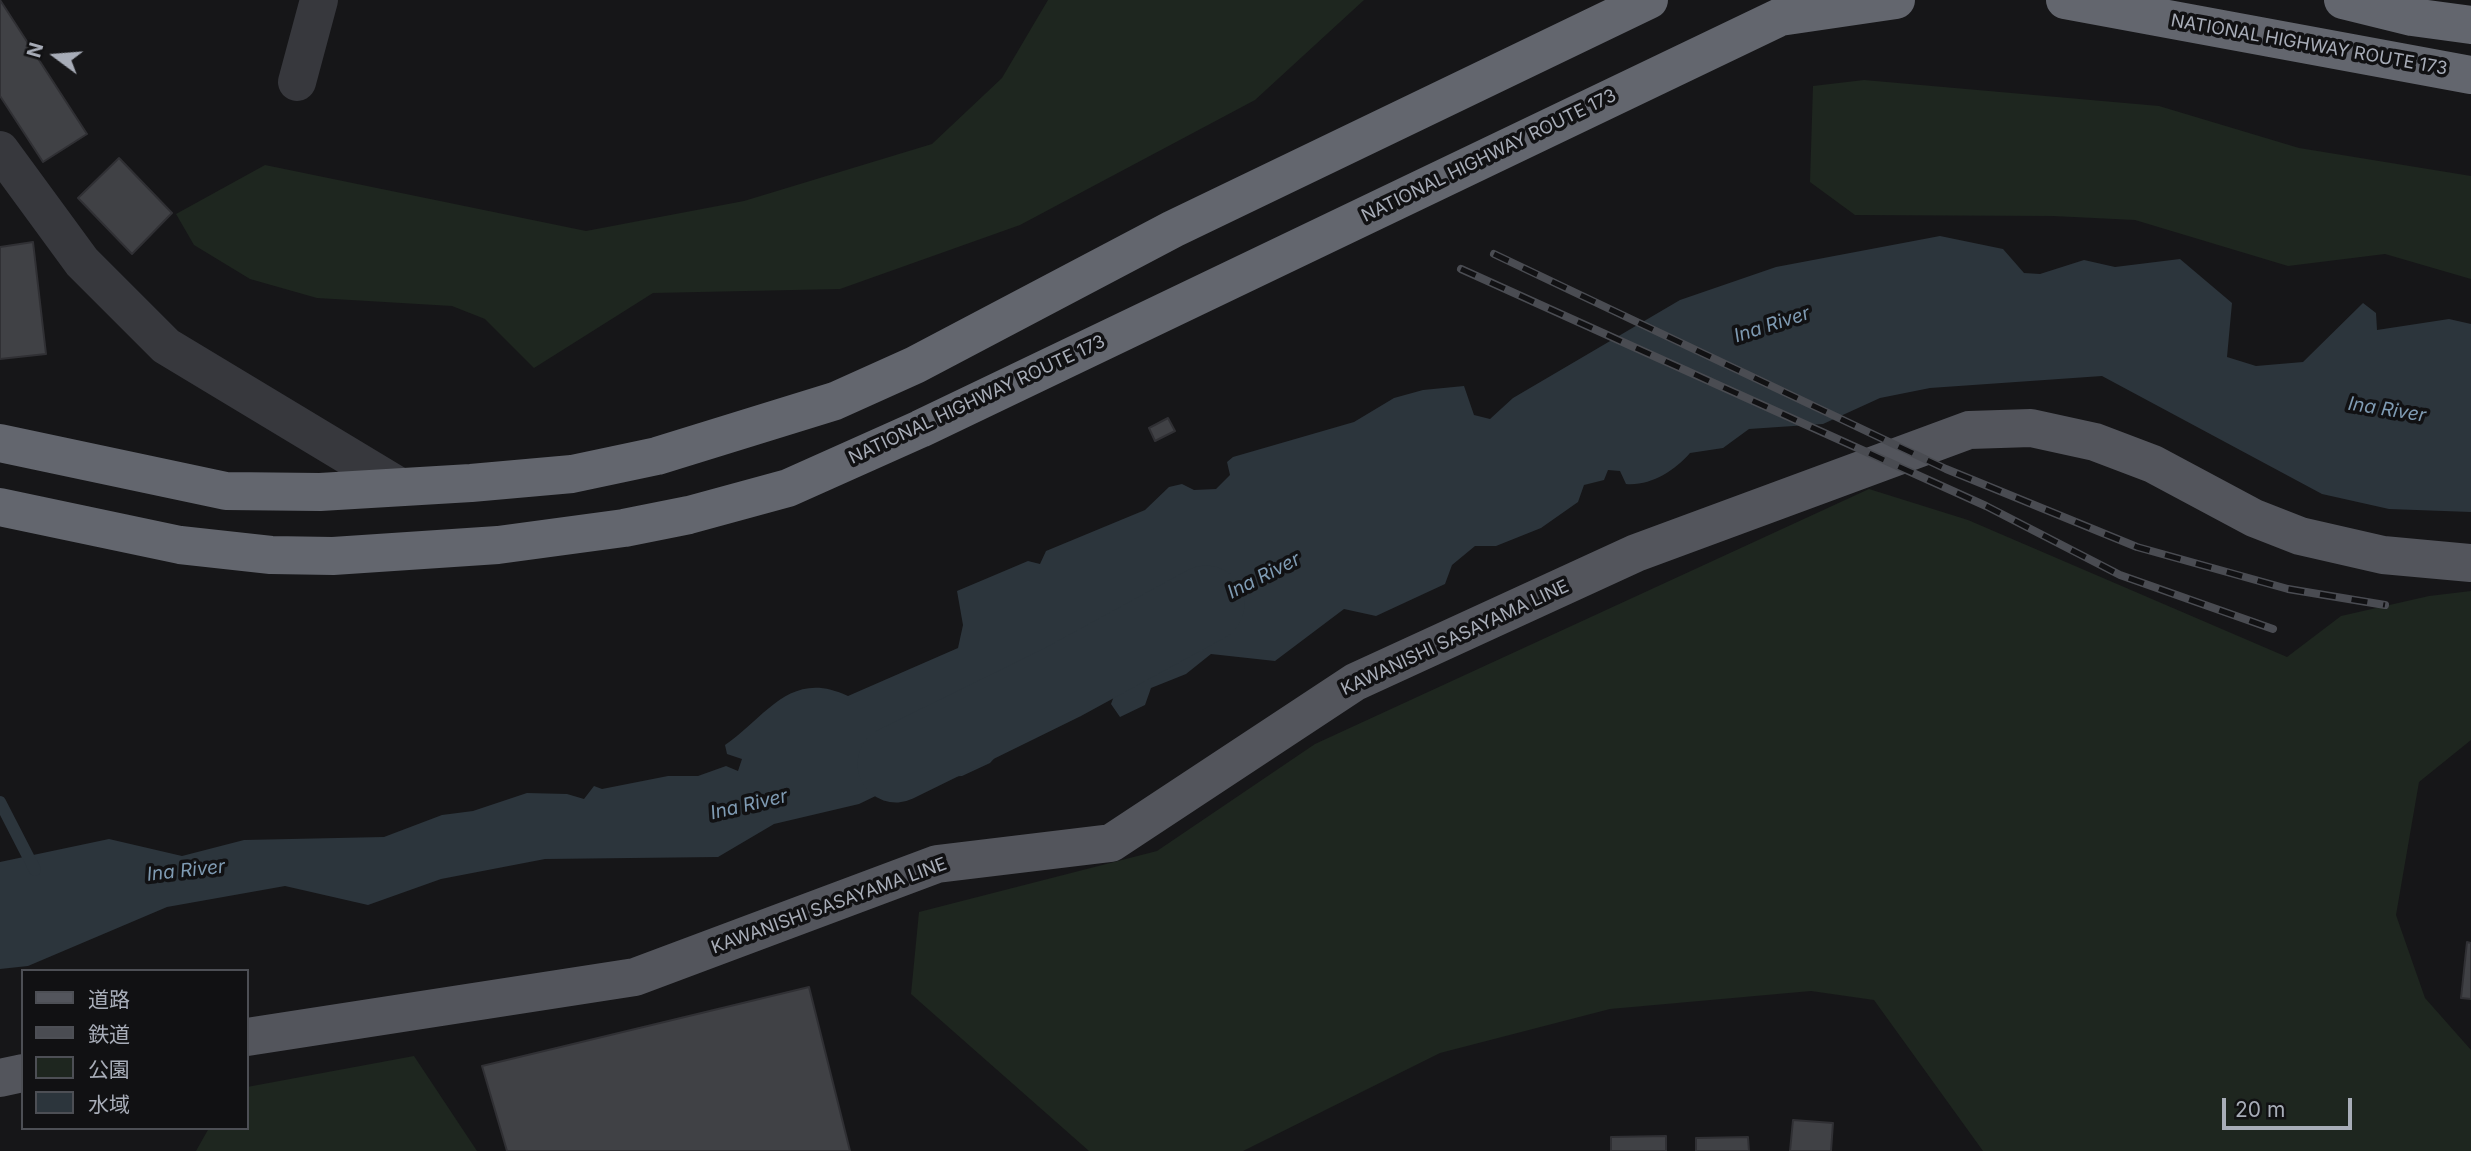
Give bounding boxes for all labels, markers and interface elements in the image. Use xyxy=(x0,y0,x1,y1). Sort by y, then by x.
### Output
street label: NATIONAL HIGHWAY ROUTE 173 xyxy=(2169,10,2449,80)
north arrow xyxy=(21,21,91,91)
text: N xyxy=(22,40,48,60)
street label: NATIONAL HIGHWAY ROUTE 173 xyxy=(1358,85,1620,227)
water label: Ina River xyxy=(1731,302,1813,348)
street label: NATIONAL HIGHWAY ROUTE 173 xyxy=(845,331,1109,469)
water label: Ina River xyxy=(2346,393,2428,427)
water label: Ina River xyxy=(1224,548,1304,604)
street label: KAWANISHI SASAYAMA LINE xyxy=(1338,576,1572,700)
water label: Ina River xyxy=(708,785,790,825)
street label: KAWANISHI SASAYAMA LINE xyxy=(708,853,950,959)
water label: Ina River xyxy=(146,856,226,886)
legend xyxy=(21,969,248,1130)
text: 道路 xyxy=(88,987,130,1012)
text: 鉄道 xyxy=(88,1022,130,1047)
text: 公園 xyxy=(88,1057,130,1082)
scale bar xyxy=(2226,1084,2356,1128)
text: 水域 xyxy=(88,1092,130,1117)
text: 20 m xyxy=(2235,1097,2285,1122)

